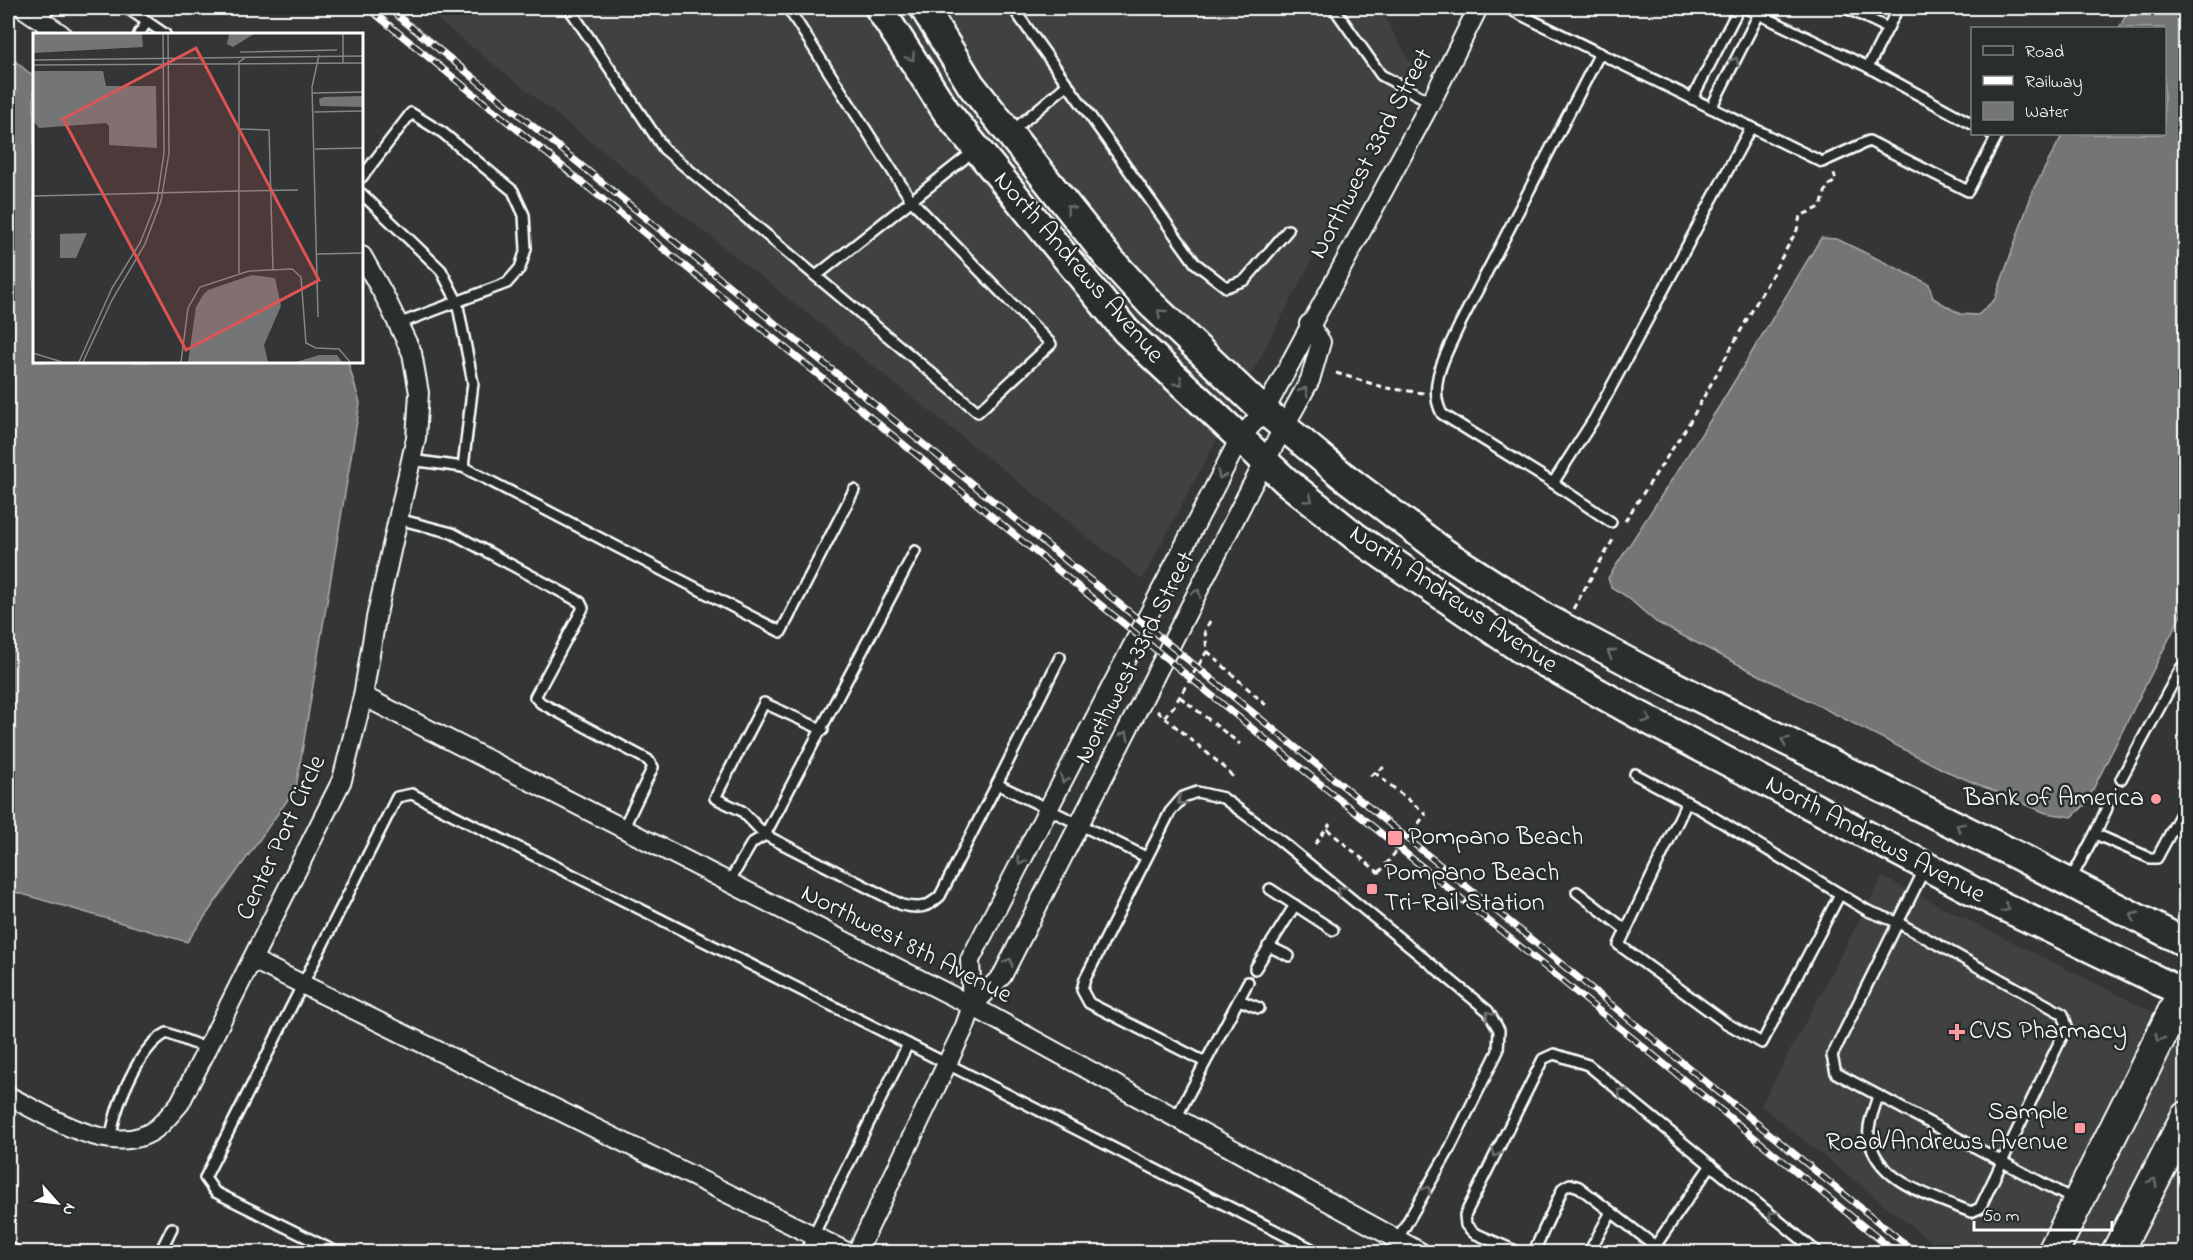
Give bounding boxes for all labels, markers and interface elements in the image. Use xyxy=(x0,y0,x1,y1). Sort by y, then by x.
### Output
legend xyxy=(1971,27,2166,135)
inset map xyxy=(33,33,363,363)
text: Road xyxy=(2025,40,2064,66)
street label: Northwest 33rd Street xyxy=(1300,42,1444,266)
one-way arrow xyxy=(903,51,915,61)
one-way arrow xyxy=(1728,56,1740,67)
text: Railway xyxy=(2025,70,2082,96)
text: Water xyxy=(2025,100,2069,126)
street label: North Andrews Avenue xyxy=(983,163,1173,373)
one-way arrow xyxy=(1066,205,1077,216)
one-way arrow xyxy=(1157,309,1167,320)
one-way arrow xyxy=(1173,375,1183,386)
one-way arrow xyxy=(1297,387,1308,398)
one-way arrow xyxy=(1216,468,1228,479)
one-way arrow xyxy=(1302,492,1313,503)
street label: North Andrews Avenue xyxy=(1341,516,1565,684)
street label: Northwest 33rd Street xyxy=(1066,545,1206,771)
one-way arrow xyxy=(1190,588,1202,599)
one-way arrow xyxy=(1607,649,1618,660)
one-way arrow xyxy=(1641,712,1652,724)
one-way arrow xyxy=(1118,730,1129,741)
one-way arrow xyxy=(1781,736,1792,748)
street label: Center Port Circle xyxy=(227,749,337,927)
street label: North Andrews Avenue xyxy=(1758,766,1992,914)
one-way arrow xyxy=(1060,772,1071,783)
place label: Bank of America xyxy=(1963,780,2144,818)
marker: Bank of America xyxy=(2149,792,2163,806)
one-way arrow xyxy=(1177,794,1188,805)
place label: Pompano Beach xyxy=(1408,819,1583,857)
one-way arrow xyxy=(1956,823,1967,835)
marker: Pompano Beach xyxy=(1386,829,1404,847)
one-way arrow xyxy=(1017,855,1029,866)
place label: Pompano Beach Tri-Rail Station xyxy=(1384,855,1559,923)
street label: Northwest 8th Avenue xyxy=(794,875,1019,1015)
marker: Pompano Beach Tri-Rail Station xyxy=(1365,882,1379,896)
one-way arrow xyxy=(1337,886,1348,897)
one-way arrow xyxy=(1999,901,2010,913)
one-way arrow xyxy=(2129,912,2140,923)
one-way arrow xyxy=(1002,958,1013,968)
one-way arrow xyxy=(1486,1011,1497,1022)
place label: CVS Pharmacy xyxy=(1969,1013,2127,1051)
marker: CVS Pharmacy xyxy=(1950,1025,1964,1039)
one-way arrow xyxy=(2155,1032,2166,1043)
one-way arrow xyxy=(1617,1088,1628,1099)
place label: Sample Road/Andrews Avenue xyxy=(1826,1094,2068,1162)
marker: Sample Road/Andrews Avenue xyxy=(2073,1121,2087,1135)
one-way arrow xyxy=(1492,1146,1503,1157)
north arrow xyxy=(27,1173,87,1233)
one-way arrow xyxy=(2145,1177,2157,1188)
one-way arrow xyxy=(1419,1186,1431,1196)
scale bar xyxy=(1974,1194,2112,1232)
text: N xyxy=(55,1199,82,1220)
text: 50 m xyxy=(1983,1204,2020,1230)
one-way arrow xyxy=(1768,1212,1779,1223)

